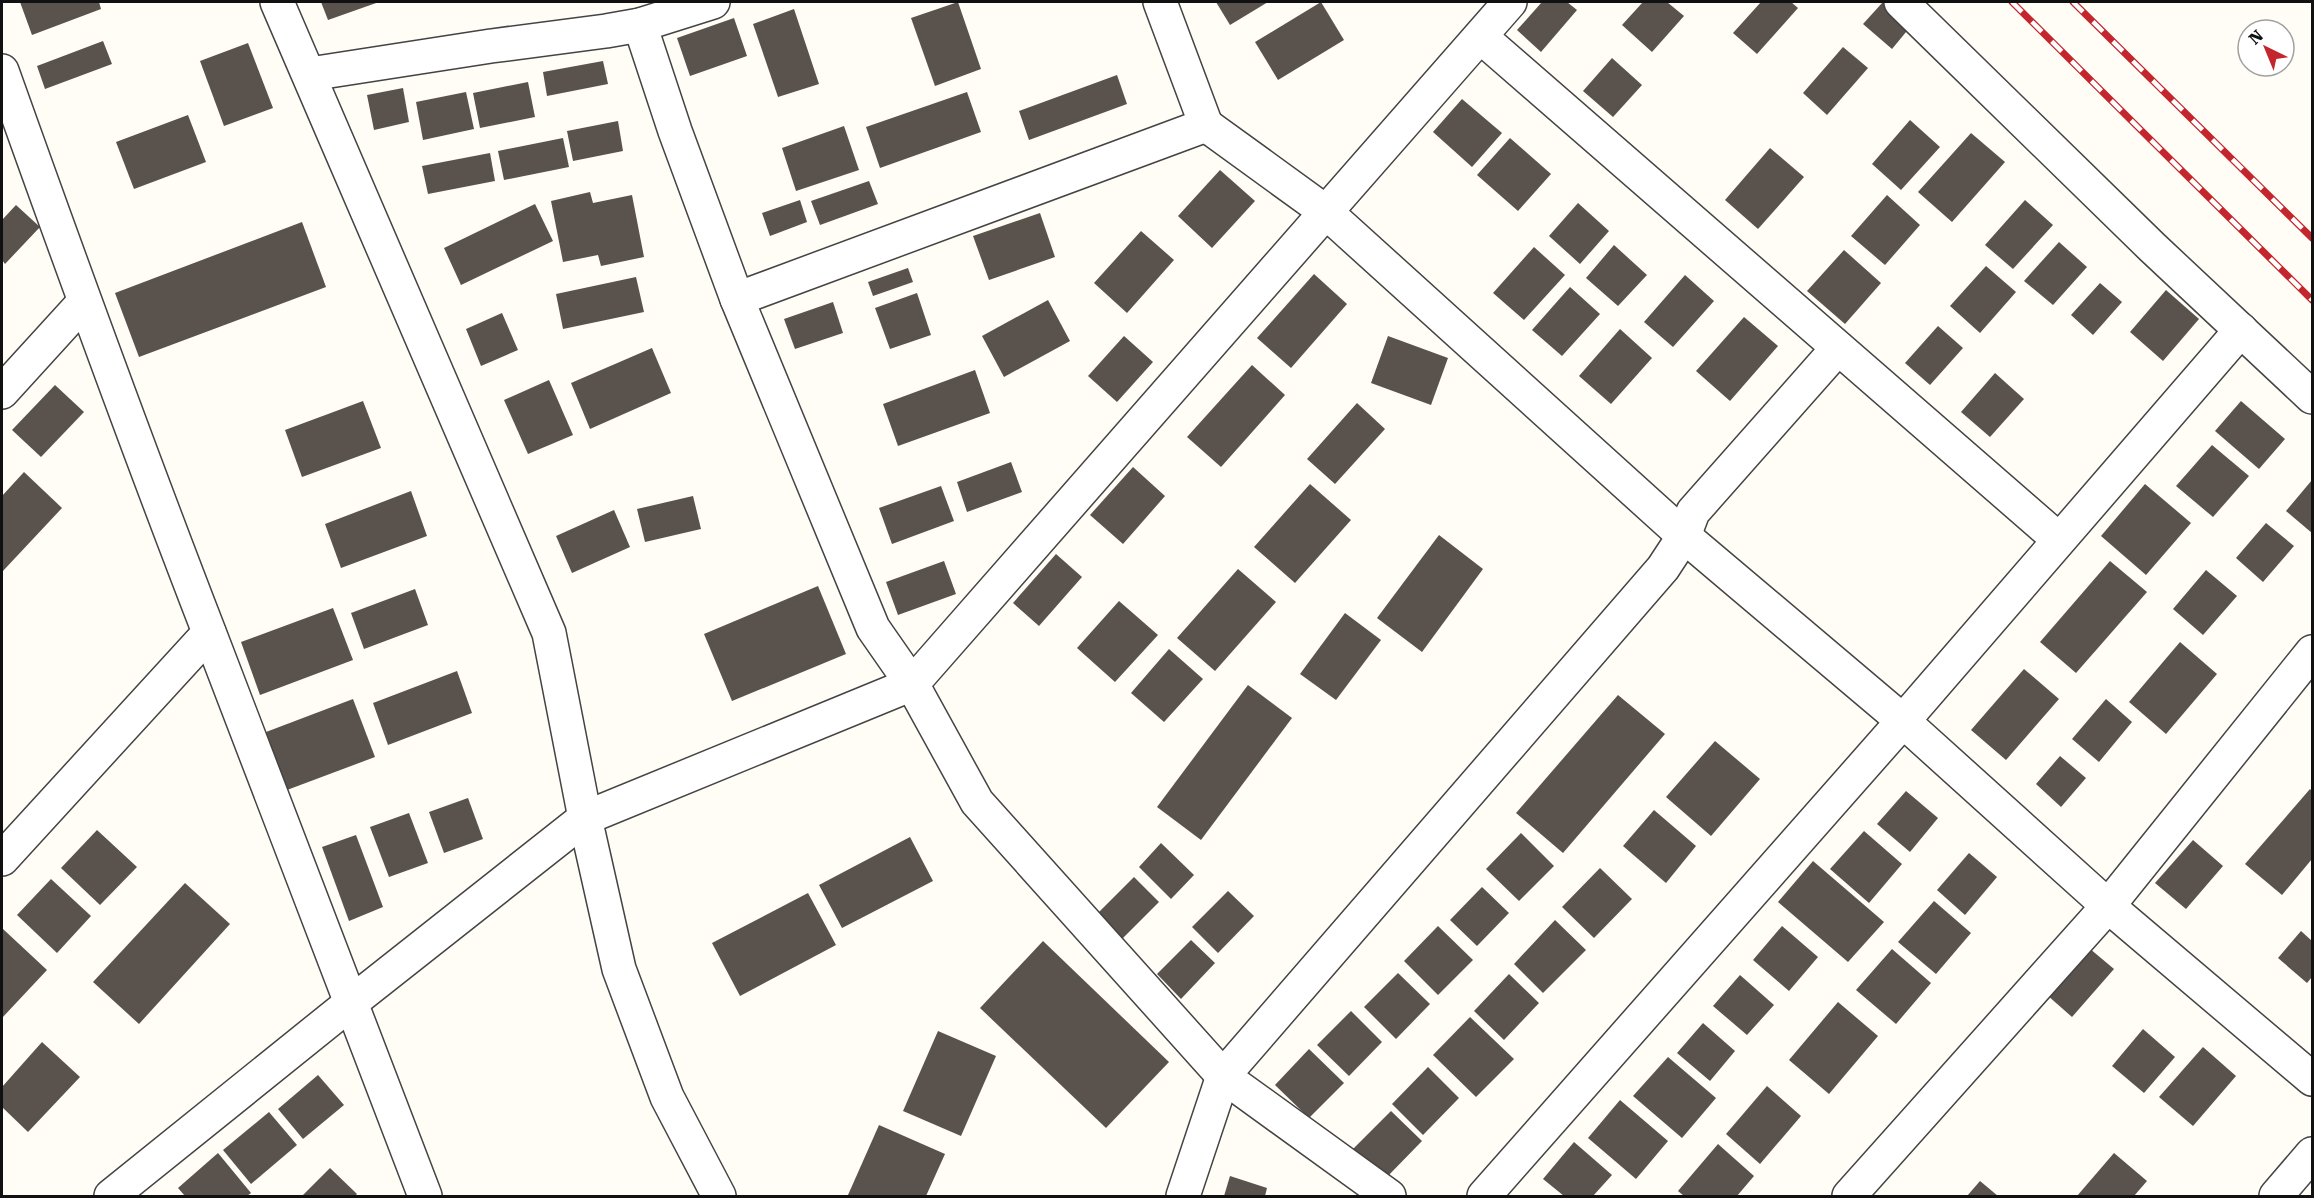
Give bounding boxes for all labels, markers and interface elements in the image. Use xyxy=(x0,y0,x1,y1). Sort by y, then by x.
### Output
north arrow xyxy=(2236,18,2296,78)
text: N xyxy=(2245,26,2267,49)

